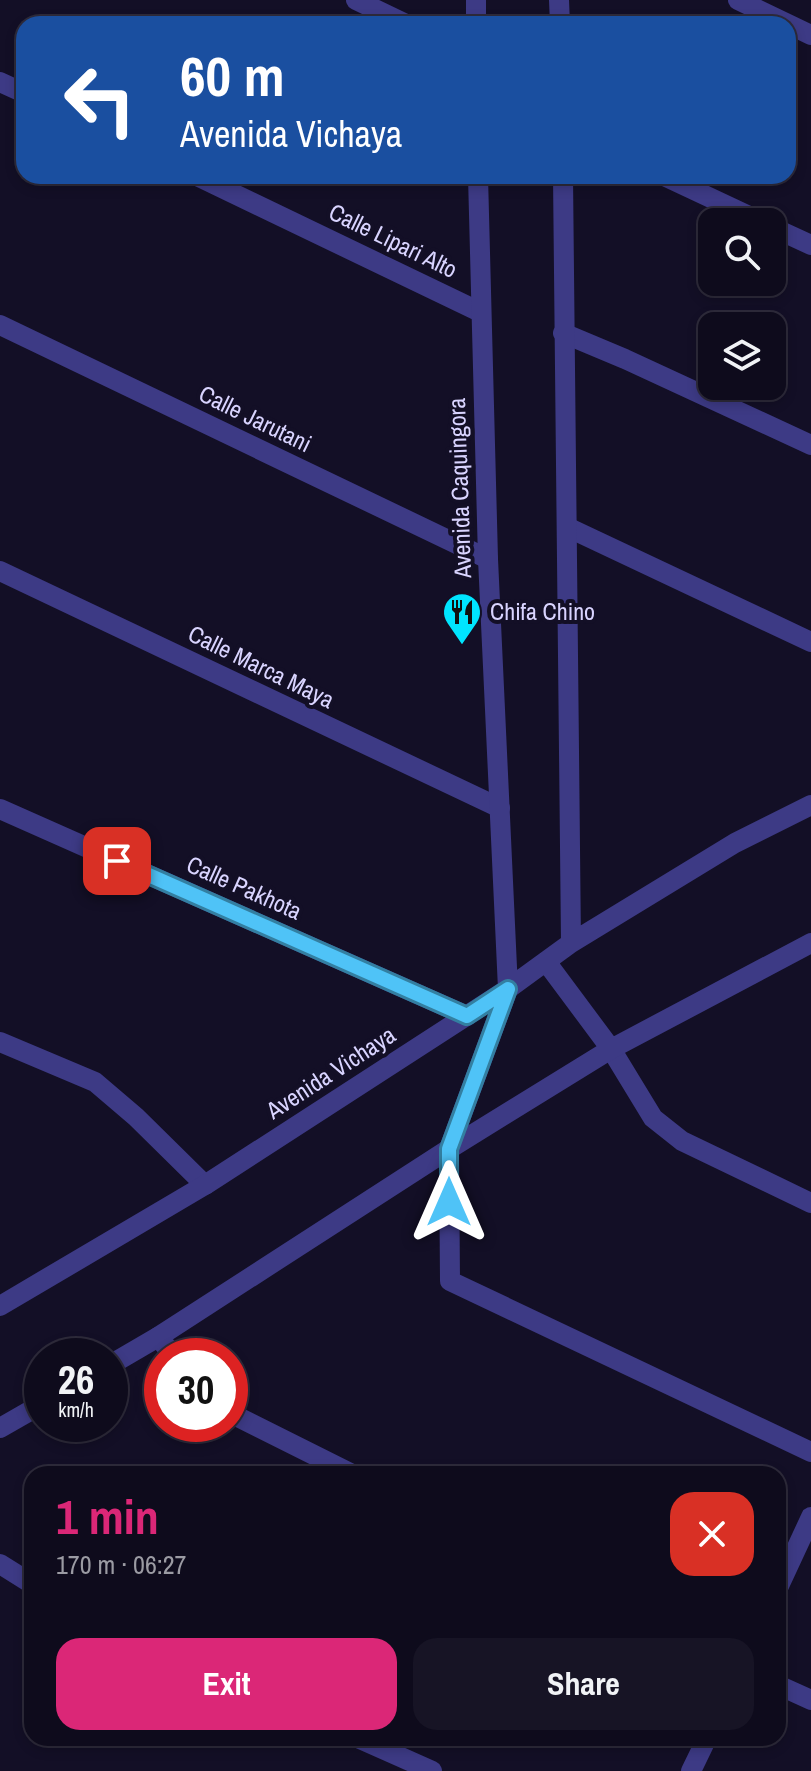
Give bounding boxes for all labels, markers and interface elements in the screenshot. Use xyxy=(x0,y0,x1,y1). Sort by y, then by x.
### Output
text: 60 m xyxy=(180,38,285,113)
icon: left xyxy=(48,48,152,152)
text: Avenida Vichaya xyxy=(180,110,402,158)
street label: Calle Lipari Alto xyxy=(324,195,463,285)
map controls xyxy=(698,208,786,400)
button: search xyxy=(698,208,786,296)
button: layers xyxy=(698,312,786,400)
street label: Calle Jarutani xyxy=(194,377,317,459)
street label: Avenida Caquingora xyxy=(440,397,478,580)
restaurant icon: Chifa Chino xyxy=(441,591,483,646)
place label: Chifa Chino xyxy=(490,595,595,627)
street label: Calle Marca Maya xyxy=(183,617,340,715)
pin xyxy=(83,827,151,895)
icon: arrive xyxy=(95,839,139,883)
street label: Calle Pakhota xyxy=(182,848,307,927)
street label: Avenida Vichaya xyxy=(259,1018,401,1126)
position arrow xyxy=(407,1160,491,1244)
speed limit sign: 30 xyxy=(144,1338,248,1442)
text: 26 xyxy=(58,1353,94,1406)
text: km/h xyxy=(58,1396,94,1423)
text: 1 min xyxy=(56,1484,159,1549)
button: close xyxy=(670,1492,754,1576)
text: 170 m · 06:27 xyxy=(56,1547,186,1582)
button: Exit xyxy=(56,1638,397,1730)
button: Share xyxy=(413,1638,754,1730)

